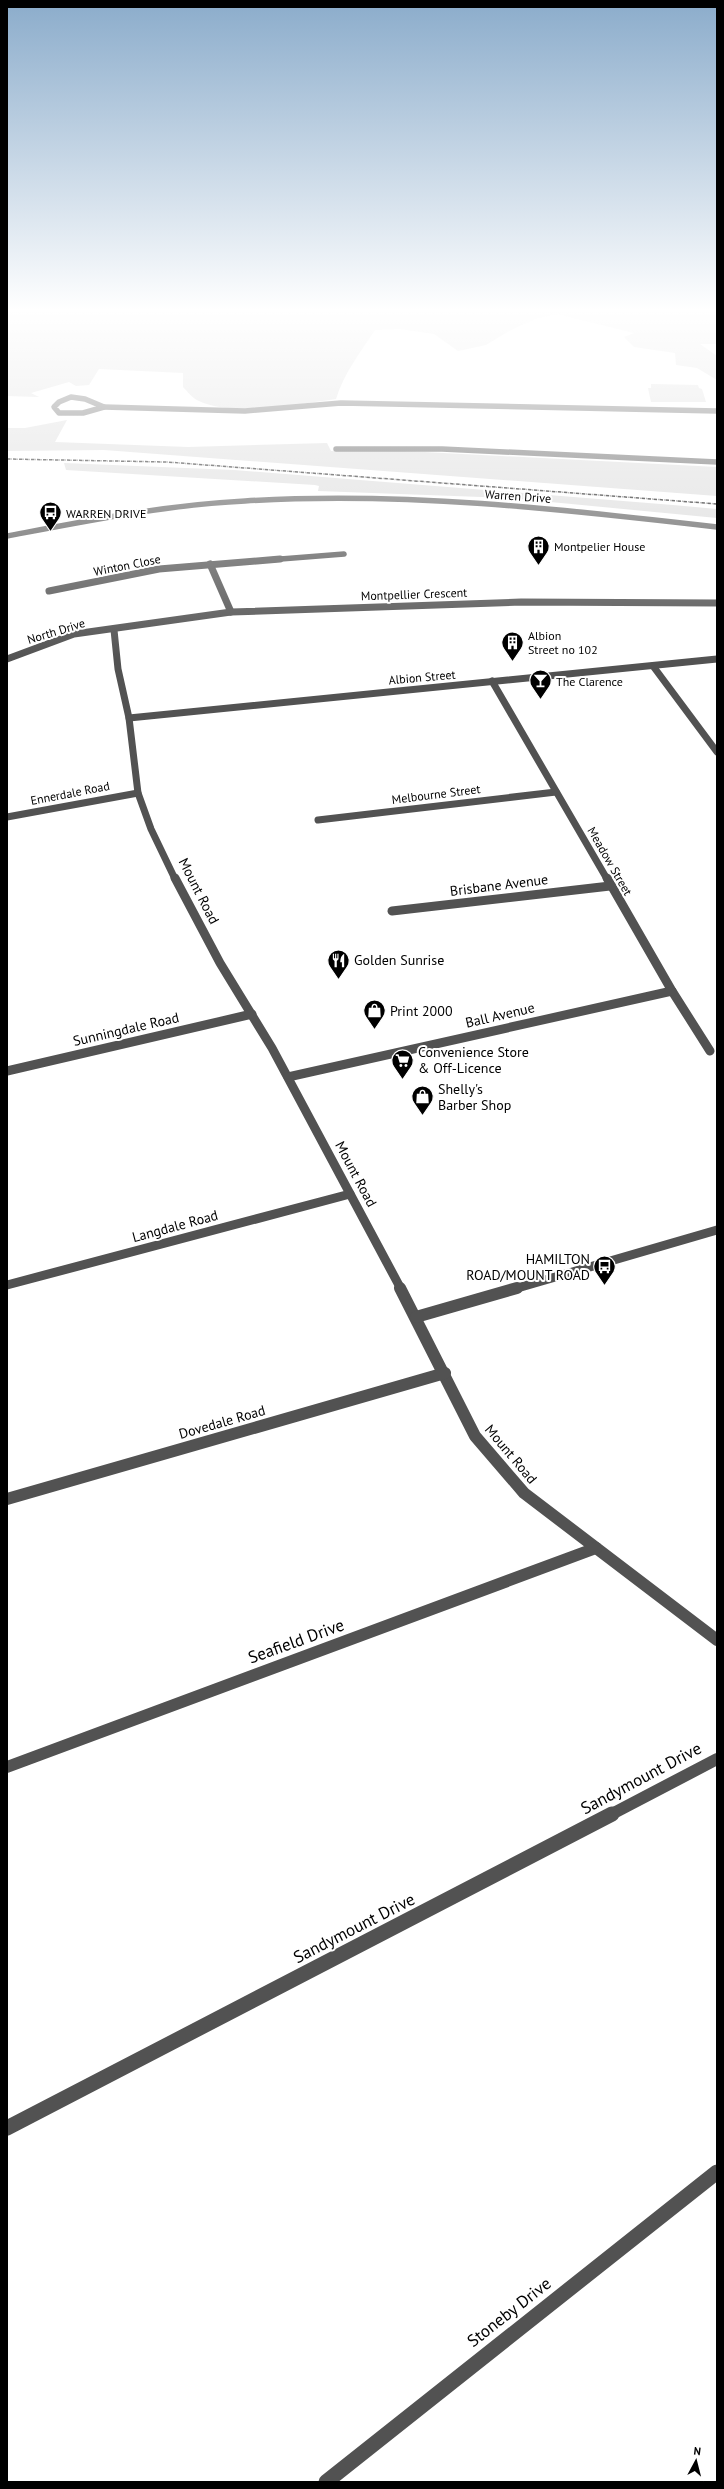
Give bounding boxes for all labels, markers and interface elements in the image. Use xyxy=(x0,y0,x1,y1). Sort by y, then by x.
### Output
street label: Warren Drive xyxy=(484,486,552,506)
bus stop icon: WARREN DRIVE xyxy=(37,500,63,533)
place label: WARREN DRIVE xyxy=(66,506,146,521)
building icon: Montpelier House xyxy=(526,533,552,566)
place label: Montpelier House xyxy=(554,539,645,554)
street label: Winton Close xyxy=(92,551,162,579)
street label: Montpellier Crescent xyxy=(361,585,467,603)
street label: North Drive xyxy=(25,615,87,647)
place label: Albion Street no 102 xyxy=(528,628,598,657)
building icon: Albion Street no 102 xyxy=(500,629,526,662)
street label: Albion Street xyxy=(388,667,456,687)
bar icon: The Clarence xyxy=(528,668,554,701)
place label: The Clarence xyxy=(556,674,623,689)
street label: Ennerdale Road xyxy=(29,778,111,808)
street label: Melbourne Street xyxy=(391,781,481,807)
street label: Meadow Street xyxy=(584,824,636,898)
street label: Mount Road xyxy=(175,855,223,927)
street label: Brisbane Avenue xyxy=(449,870,549,900)
restaurant icon: Golden Sunrise xyxy=(325,947,351,980)
place label: Golden Sunrise xyxy=(354,951,444,969)
shop icon: Print 2000 xyxy=(362,998,388,1031)
street label: Ball Avenue xyxy=(464,998,536,1032)
place label: Print 2000 xyxy=(390,1002,453,1020)
street label: Sunningdale Road xyxy=(71,1008,181,1050)
place label: Convenience Store & Off-Licence xyxy=(418,1043,529,1077)
supermarket icon: Convenience Store & Off-Licence xyxy=(390,1047,416,1080)
place label: Shelly's Barber Shop xyxy=(438,1080,511,1114)
shop icon: Shelly's Barber Shop xyxy=(410,1084,436,1117)
street label: Mount Road xyxy=(331,1138,381,1210)
street label: Langdale Road xyxy=(130,1206,220,1246)
place label: HAMILTON ROAD/MOUNT ROAD xyxy=(466,1250,590,1284)
bus stop icon: HAMILTON ROAD/MOUNT ROAD xyxy=(592,1254,618,1287)
street label: Dovedale Road xyxy=(177,1401,267,1443)
street label: Mount Road xyxy=(481,1421,541,1487)
street label: Seafield Drive xyxy=(245,1613,347,1669)
street label: Sandymount Drive xyxy=(577,1737,705,1819)
street label: Sandymount Drive xyxy=(289,1888,419,1968)
street label: Stoneby Drive xyxy=(463,2272,555,2352)
north arrow xyxy=(676,2441,716,2481)
text: N xyxy=(693,2444,702,2458)

